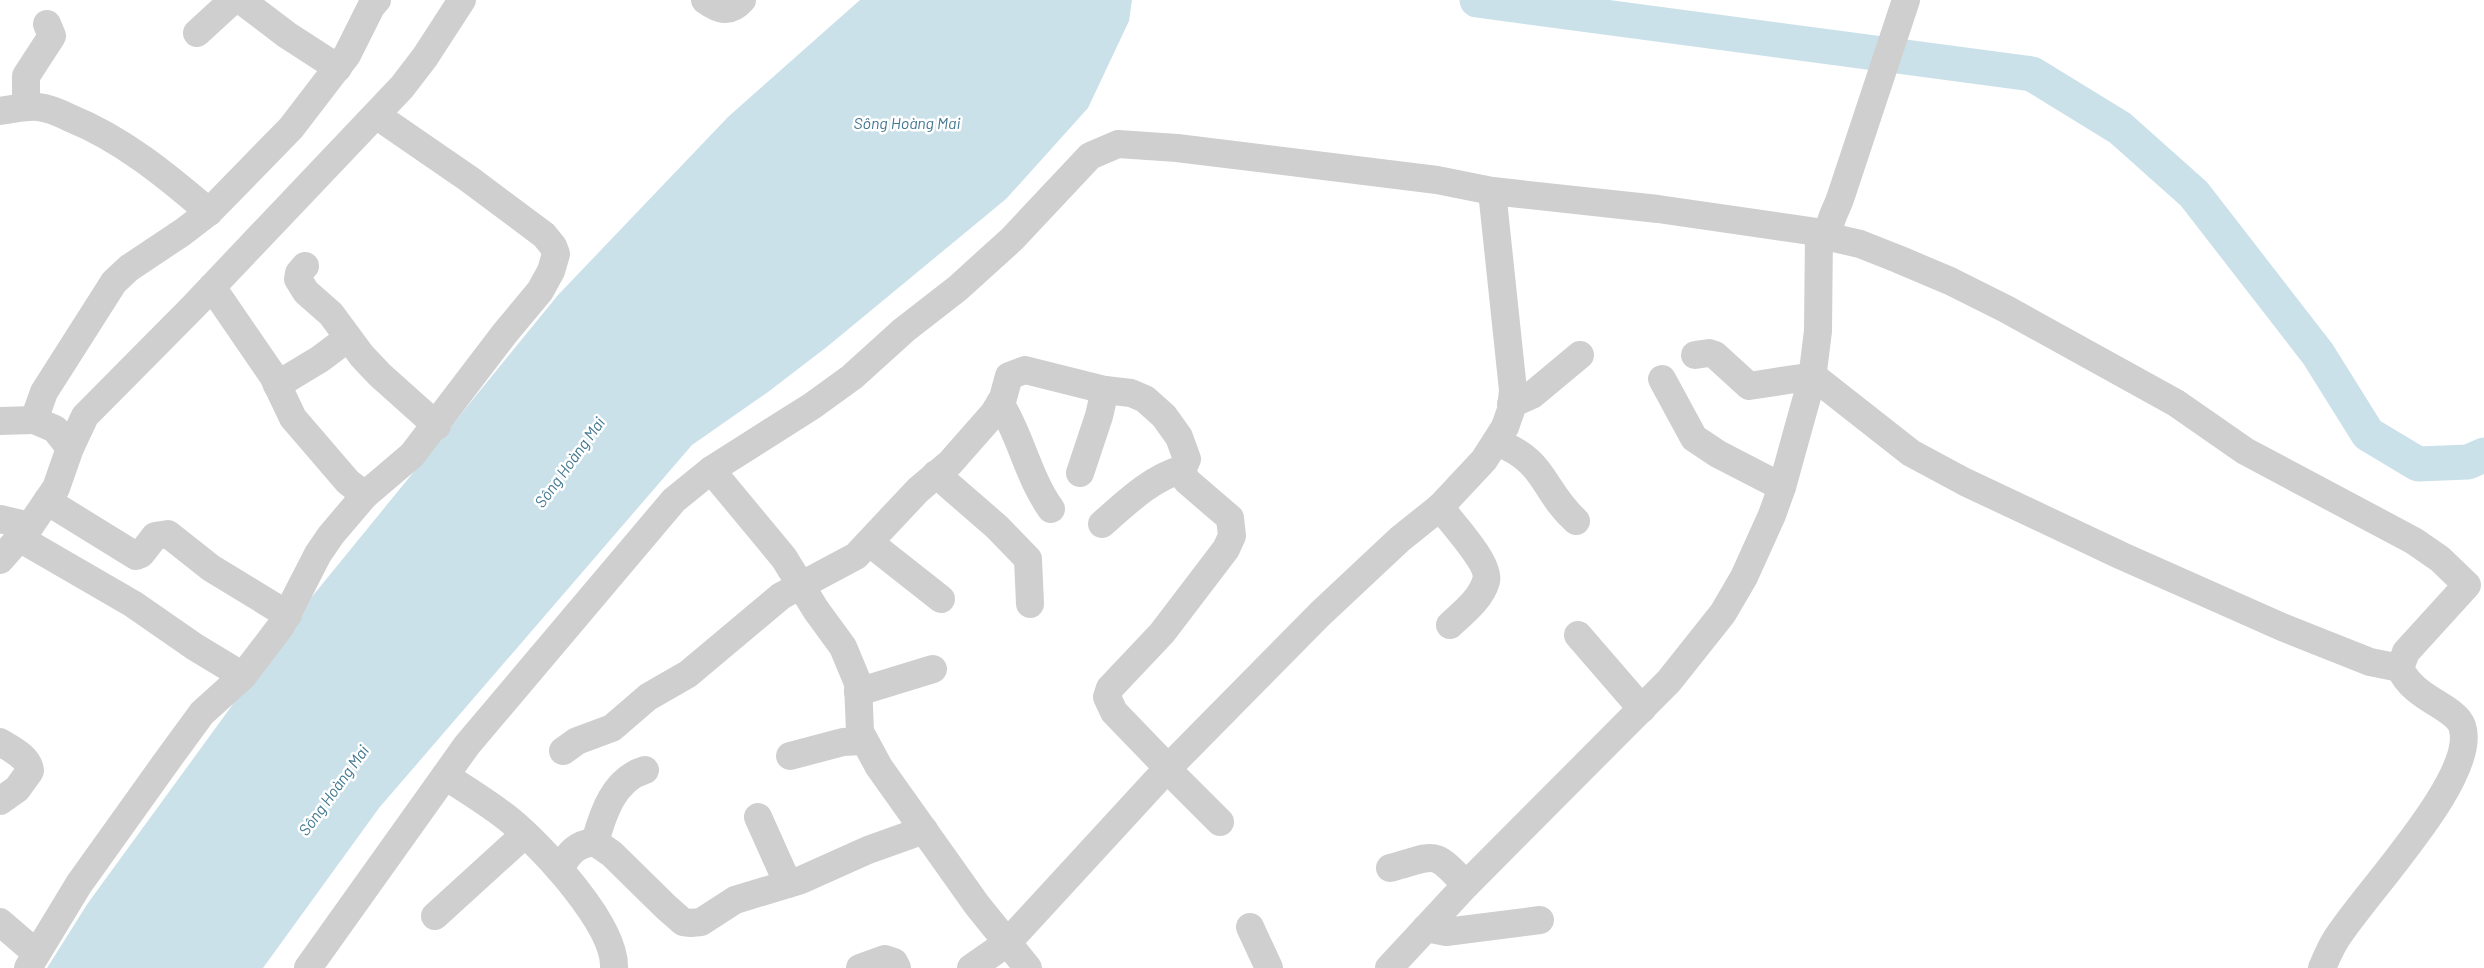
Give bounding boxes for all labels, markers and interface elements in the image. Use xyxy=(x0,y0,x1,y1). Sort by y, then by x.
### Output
water label: Sông Hoàng Mai xyxy=(853,113,961,132)
water label: Sông Hoàng Mai xyxy=(530,413,608,511)
water label: Sông Hoàng Mai xyxy=(294,741,372,839)

